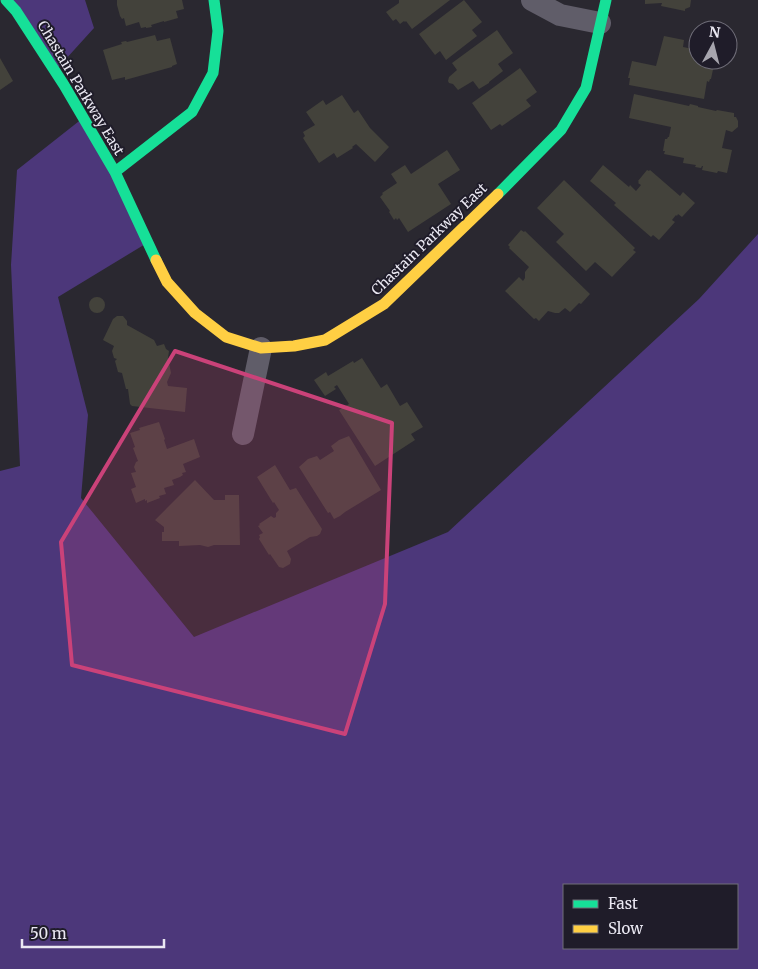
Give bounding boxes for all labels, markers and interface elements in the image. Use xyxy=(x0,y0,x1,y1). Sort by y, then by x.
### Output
street label: Chastain Parkway East xyxy=(34,17,129,159)
north arrow xyxy=(688,20,738,70)
text: N xyxy=(708,22,721,42)
street label: Chastain Parkway East xyxy=(367,179,491,299)
legend xyxy=(563,884,738,949)
text: Fast xyxy=(608,894,638,913)
scale bar xyxy=(22,916,165,948)
text: Slow xyxy=(608,919,643,938)
text: 50 m xyxy=(30,924,67,943)

